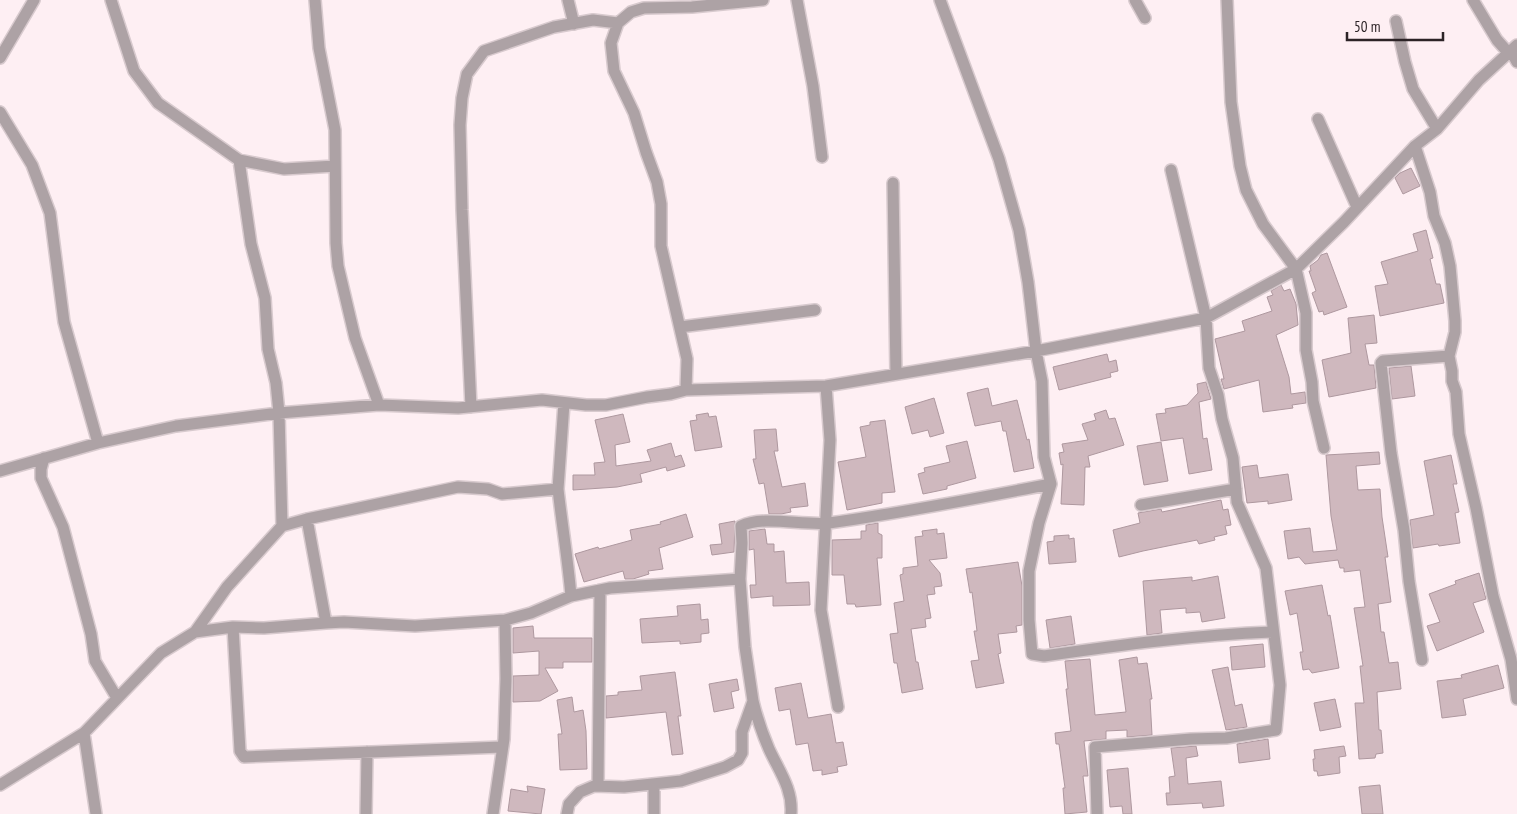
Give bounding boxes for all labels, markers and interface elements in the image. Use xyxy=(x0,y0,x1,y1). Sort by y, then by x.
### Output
scale bar xyxy=(1347,10,1443,42)
text: 50 m xyxy=(1354,17,1380,36)

